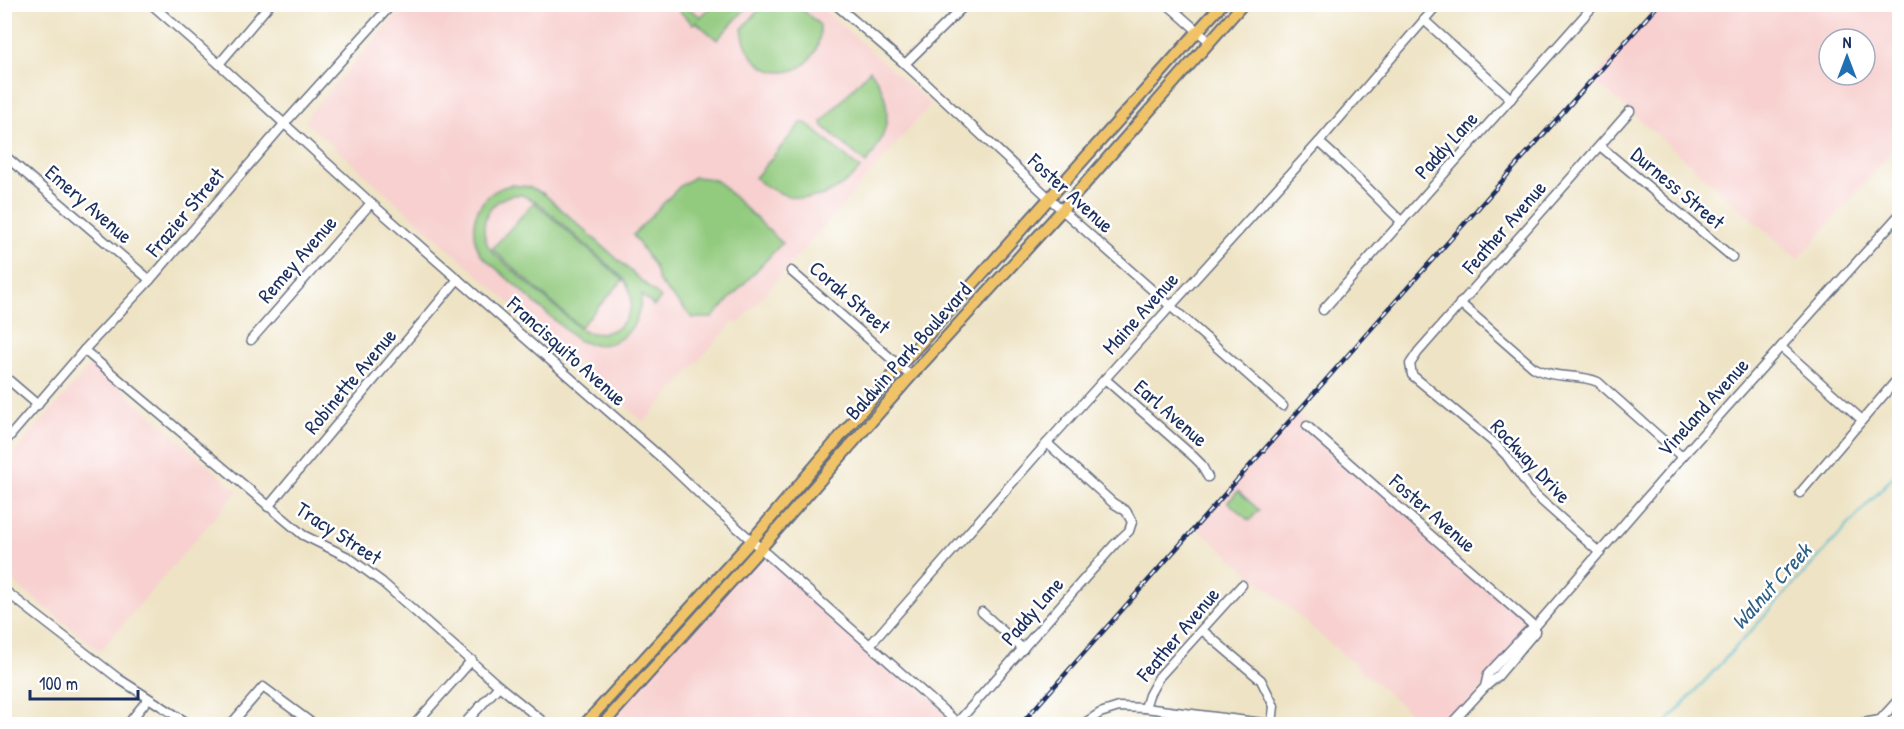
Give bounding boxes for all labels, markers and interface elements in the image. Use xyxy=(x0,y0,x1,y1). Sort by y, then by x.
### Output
north arrow xyxy=(1817,27,1877,87)
text: N xyxy=(1843,31,1852,53)
street label: Paddy Lane xyxy=(1408,105,1484,185)
street label: Durness Street xyxy=(1625,140,1732,236)
street label: Foster Avenue xyxy=(1021,146,1120,239)
street label: Emery Avenue xyxy=(39,158,139,250)
street label: Frazier Street xyxy=(139,161,231,263)
street label: Feather Avenue xyxy=(1455,174,1553,281)
street label: Remey Avenue xyxy=(251,209,343,309)
street label: Corak Street xyxy=(803,254,897,341)
street label: Maine Avenue xyxy=(1095,266,1185,360)
street label: Baldwin Park Boulevard xyxy=(838,276,978,426)
street label: Francisquito Avenue xyxy=(500,289,633,412)
street label: Robinette Avenue xyxy=(297,322,403,440)
street label: Vineland Avenue xyxy=(1651,351,1755,463)
street label: Earl Avenue xyxy=(1128,373,1214,453)
street label: Rockway Drive xyxy=(1484,412,1578,510)
street label: Foster Avenue xyxy=(1383,467,1483,559)
street label: Tracy Street xyxy=(290,494,388,572)
water label: Walnut Creek xyxy=(1724,535,1819,636)
street label: Paddy Lane xyxy=(994,570,1070,652)
street label: Feather Avenue xyxy=(1129,581,1226,688)
scale bar xyxy=(30,663,138,701)
text: 100 m xyxy=(39,671,78,696)

